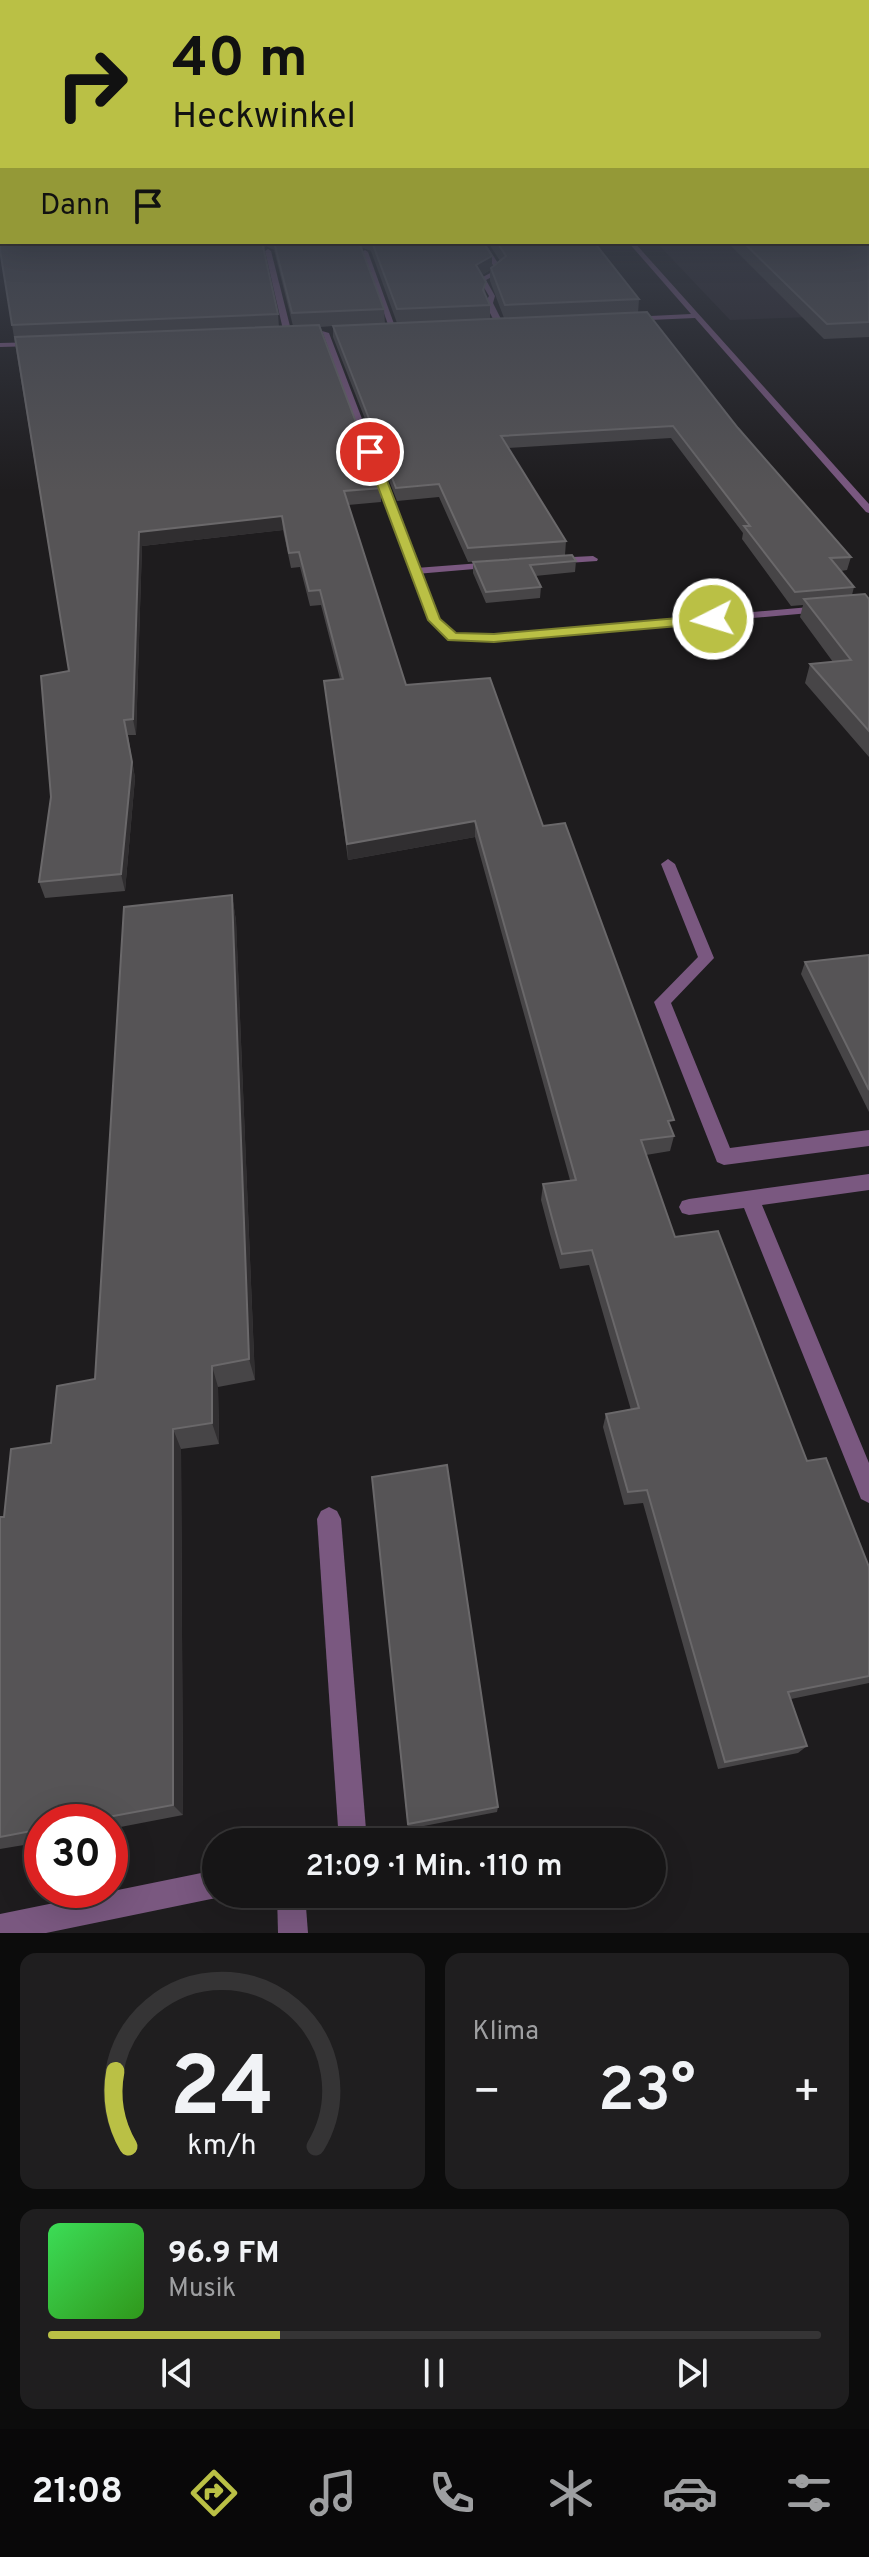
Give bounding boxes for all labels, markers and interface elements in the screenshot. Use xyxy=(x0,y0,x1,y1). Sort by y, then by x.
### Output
text: 40 m xyxy=(172,26,308,96)
icon: right xyxy=(40,32,144,136)
text: Heckwinkel xyxy=(172,95,356,141)
icon: arrive xyxy=(126,184,170,228)
text: Dann xyxy=(40,188,110,225)
pin xyxy=(336,418,404,486)
icon: arrive xyxy=(348,430,392,474)
position arrow xyxy=(671,577,755,661)
speed limit sign: 30 xyxy=(24,1804,128,1908)
text: 21:09 · 1 Min. · 110 m xyxy=(305,1849,563,1886)
text: Klima xyxy=(473,2016,539,2049)
text: 24 xyxy=(170,2040,274,2145)
text: 23° xyxy=(598,2056,696,2132)
text: − xyxy=(473,2066,501,2122)
text: + xyxy=(793,2066,821,2122)
text: km/h xyxy=(188,2129,257,2165)
text: 96.9 FM xyxy=(168,2236,280,2273)
text: Musik xyxy=(168,2273,236,2306)
icon: previous xyxy=(155,2351,199,2395)
icon: pause xyxy=(412,2351,456,2395)
icon: next xyxy=(670,2351,714,2395)
icon: directions xyxy=(186,2465,242,2521)
icon: music xyxy=(305,2465,361,2521)
icon: phone xyxy=(424,2465,480,2521)
icon: climate xyxy=(543,2465,599,2521)
icon: car xyxy=(662,2465,718,2521)
icon: filters xyxy=(781,2465,837,2521)
text: 21:08 xyxy=(32,2470,123,2516)

